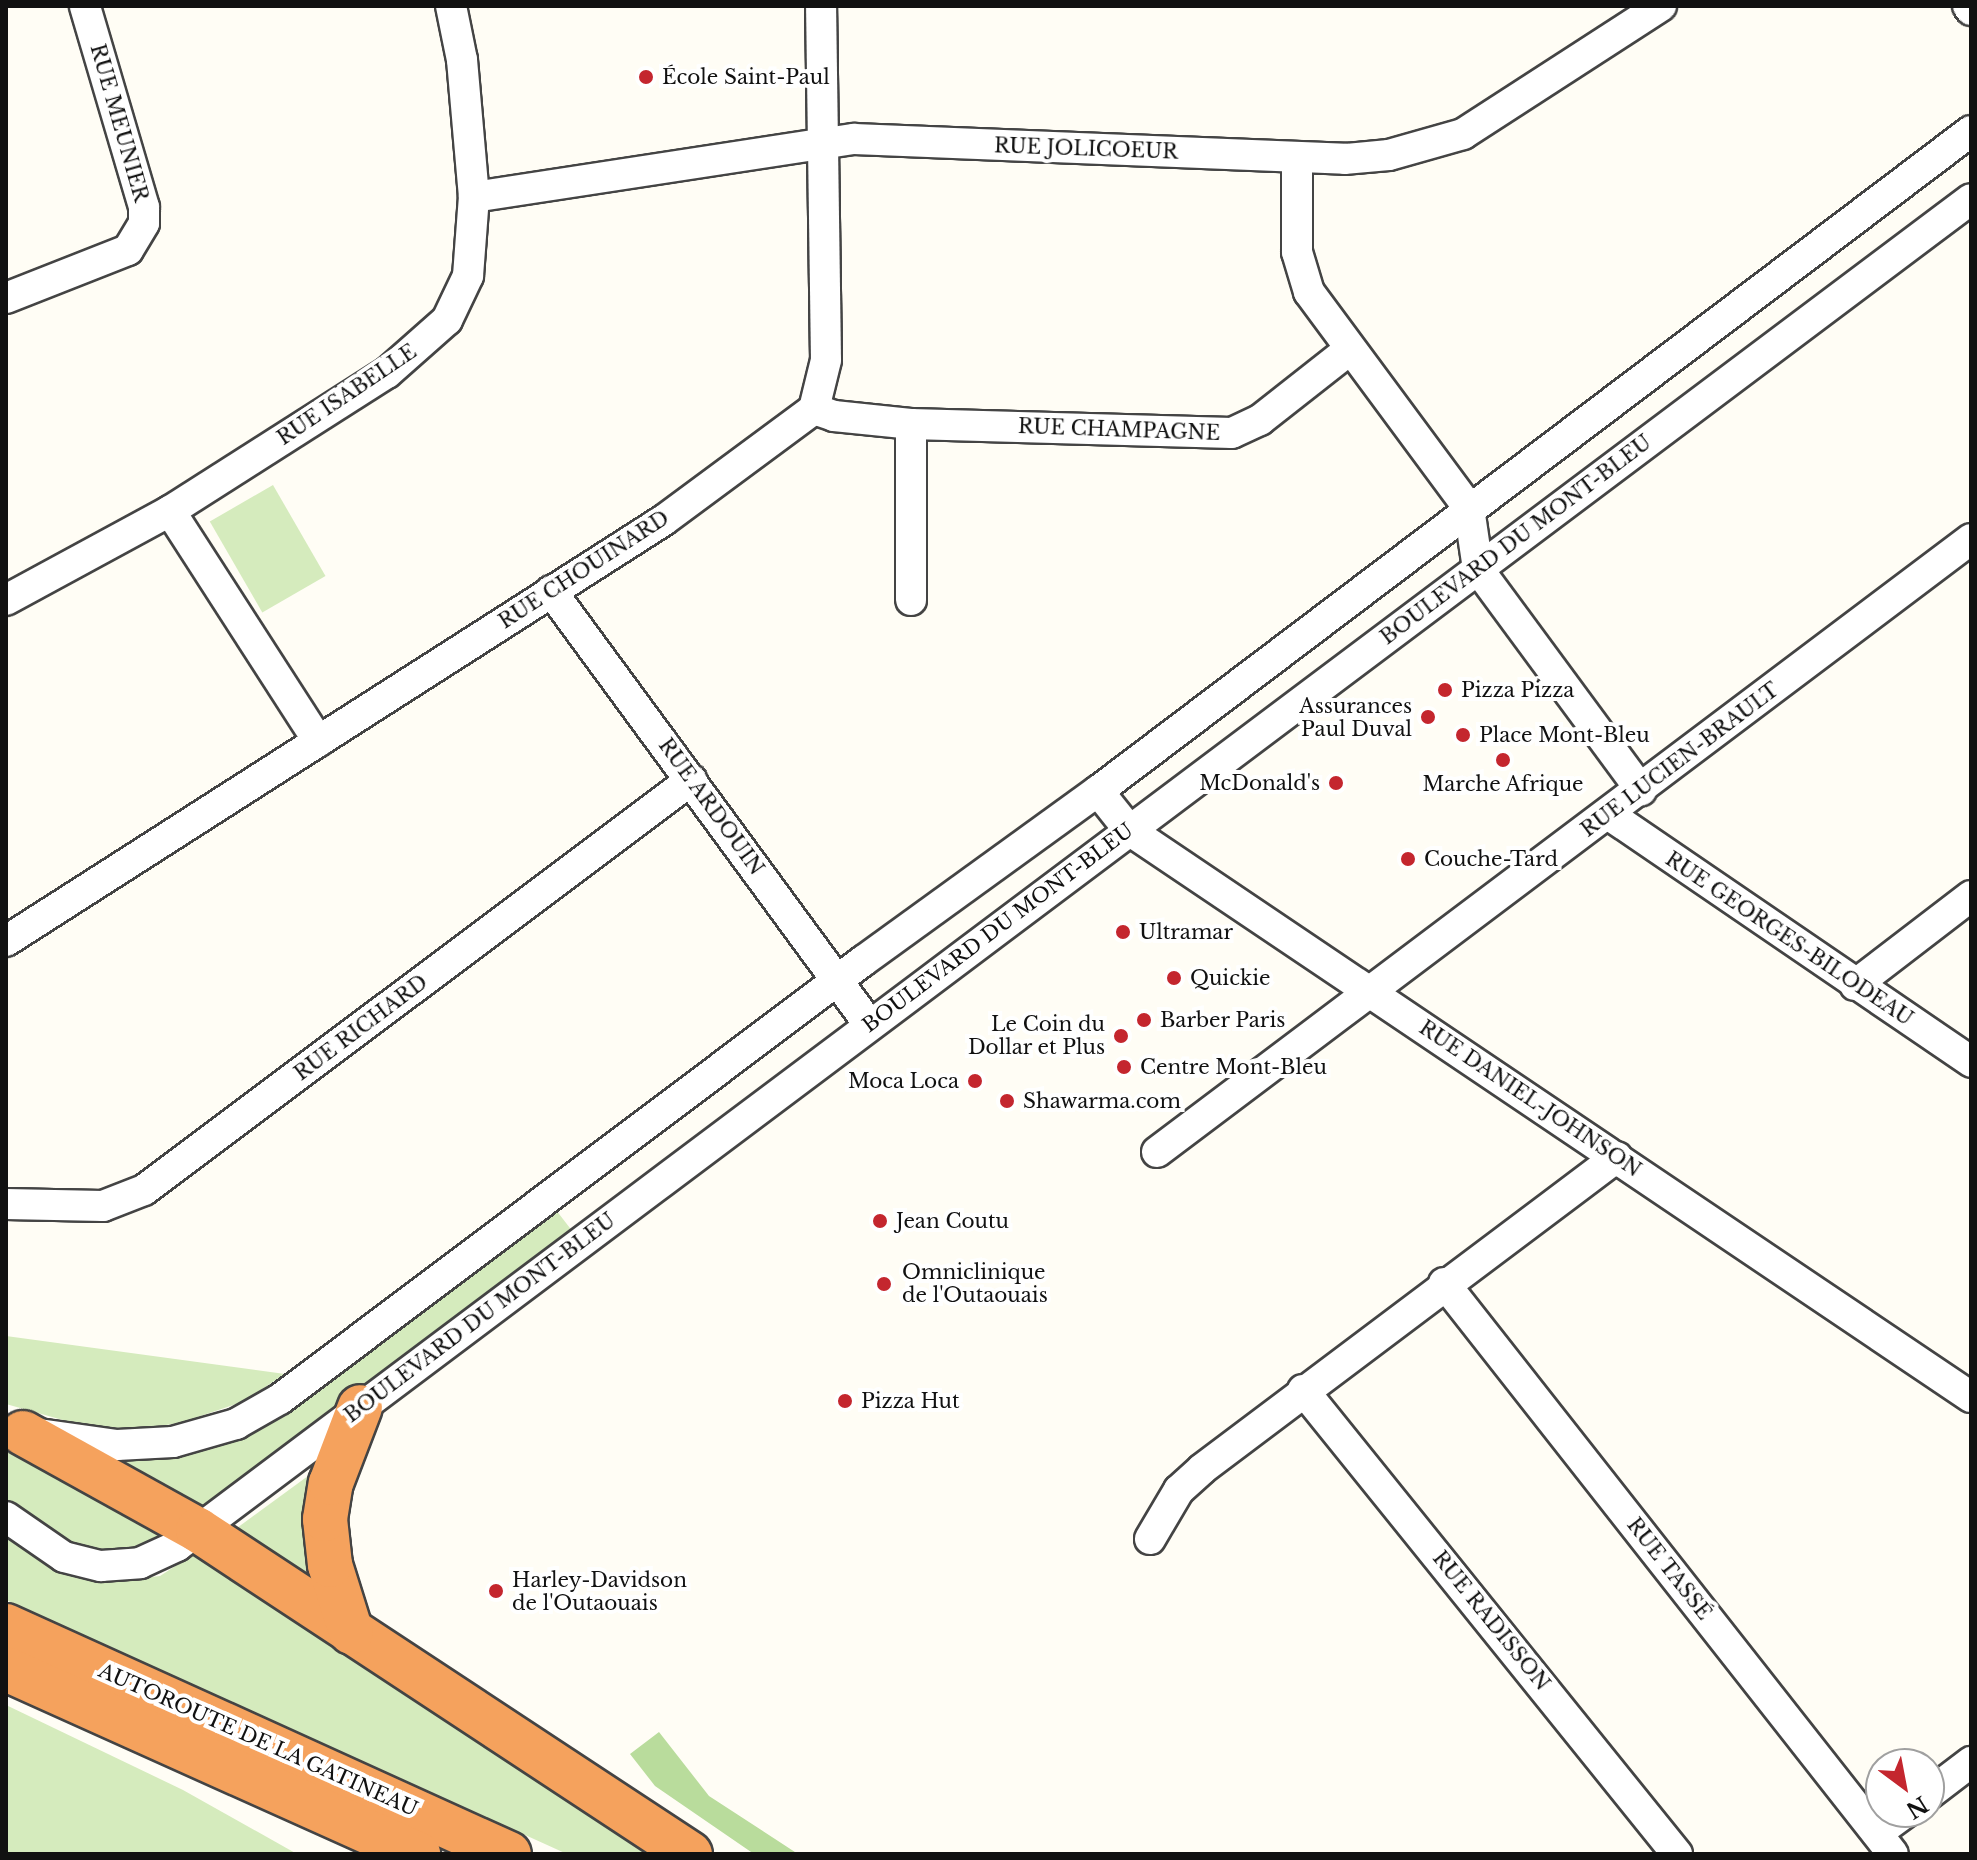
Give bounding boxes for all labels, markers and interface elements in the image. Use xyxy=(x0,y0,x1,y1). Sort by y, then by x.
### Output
street label: RUE MEUNIER xyxy=(85,41,153,205)
place label: École Saint-Paul xyxy=(662,65,830,89)
marker: École Saint-Paul xyxy=(637,68,655,86)
street label: RUE JOLICOEUR xyxy=(994,134,1178,164)
street label: RUE ISABELLE xyxy=(273,340,421,450)
street label: RUE CHAMPAGNE xyxy=(1018,414,1220,446)
street label: BOULEVARD DU MONT-BLEU xyxy=(1376,430,1656,650)
street label: RUE CHOUINARD xyxy=(494,506,674,634)
place label: Pizza Pizza xyxy=(1461,678,1575,702)
street label: RUE LUCIEN-BRAULT xyxy=(1577,678,1783,842)
marker: Pizza Pizza xyxy=(1436,681,1454,699)
place label: Assurances Paul Duval xyxy=(1299,694,1412,741)
marker: Assurances Paul Duval xyxy=(1419,708,1437,726)
place label: Place Mont-Bleu xyxy=(1479,723,1650,747)
marker: Place Mont-Bleu xyxy=(1454,726,1472,744)
street label: RUE ARDOUIN xyxy=(653,734,769,880)
marker: Marche Afrique xyxy=(1494,751,1512,769)
place label: McDonald's xyxy=(1199,771,1320,795)
place label: Marche Afrique xyxy=(1422,772,1584,796)
marker: McDonald's xyxy=(1327,774,1345,792)
street label: BOULEVARD DU MONT-BLEU xyxy=(858,818,1138,1038)
place label: Couche-Tard xyxy=(1424,847,1558,871)
street label: RUE GEORGES-BILODEAU xyxy=(1661,847,1917,1031)
marker: Couche-Tard xyxy=(1399,850,1417,868)
place label: Ultramar xyxy=(1139,920,1233,944)
marker: Ultramar xyxy=(1114,923,1132,941)
place label: Quickie xyxy=(1190,966,1270,990)
marker: Quickie xyxy=(1165,969,1183,987)
street label: RUE RICHARD xyxy=(290,970,432,1086)
place label: Barber Paris xyxy=(1160,1008,1286,1032)
marker: Barber Paris xyxy=(1135,1011,1153,1029)
place label: Le Coin du Dollar et Plus xyxy=(967,1012,1105,1059)
street label: RUE DANIEL-JOHNSON xyxy=(1415,1016,1645,1182)
marker: Le Coin du Dollar et Plus xyxy=(1112,1027,1130,1045)
place label: Centre Mont-Bleu xyxy=(1140,1055,1327,1079)
marker: Centre Mont-Bleu xyxy=(1115,1058,1133,1076)
place label: Moca Loca xyxy=(848,1069,959,1093)
marker: Moca Loca xyxy=(966,1072,984,1090)
place label: Shawarma.com xyxy=(1023,1089,1181,1113)
marker: Shawarma.com xyxy=(998,1092,1016,1110)
street label: BOULEVARD DU MONT-BLEU xyxy=(340,1208,620,1428)
place label: Jean Coutu xyxy=(896,1209,1009,1233)
marker: Jean Coutu xyxy=(871,1212,889,1230)
place label: Omniclinique de l'Outaouais xyxy=(902,1260,1048,1307)
marker: Omniclinique de l'Outaouais xyxy=(873,1273,895,1295)
place label: Pizza Hut xyxy=(861,1389,960,1413)
marker: Pizza Hut xyxy=(836,1392,854,1410)
street label: RUE TASSÉ xyxy=(1622,1513,1716,1625)
street label: RUE RADISSON xyxy=(1427,1547,1555,1695)
place label: Harley-Davidson de l'Outaouais xyxy=(512,1568,687,1615)
marker: Harley-Davidson de l'Outaouais xyxy=(487,1582,505,1600)
street label: AUTOROUTE DE LA GATINEAU xyxy=(94,1658,422,1822)
north arrow xyxy=(1865,1748,1945,1828)
text: N xyxy=(1901,1790,1933,1824)

